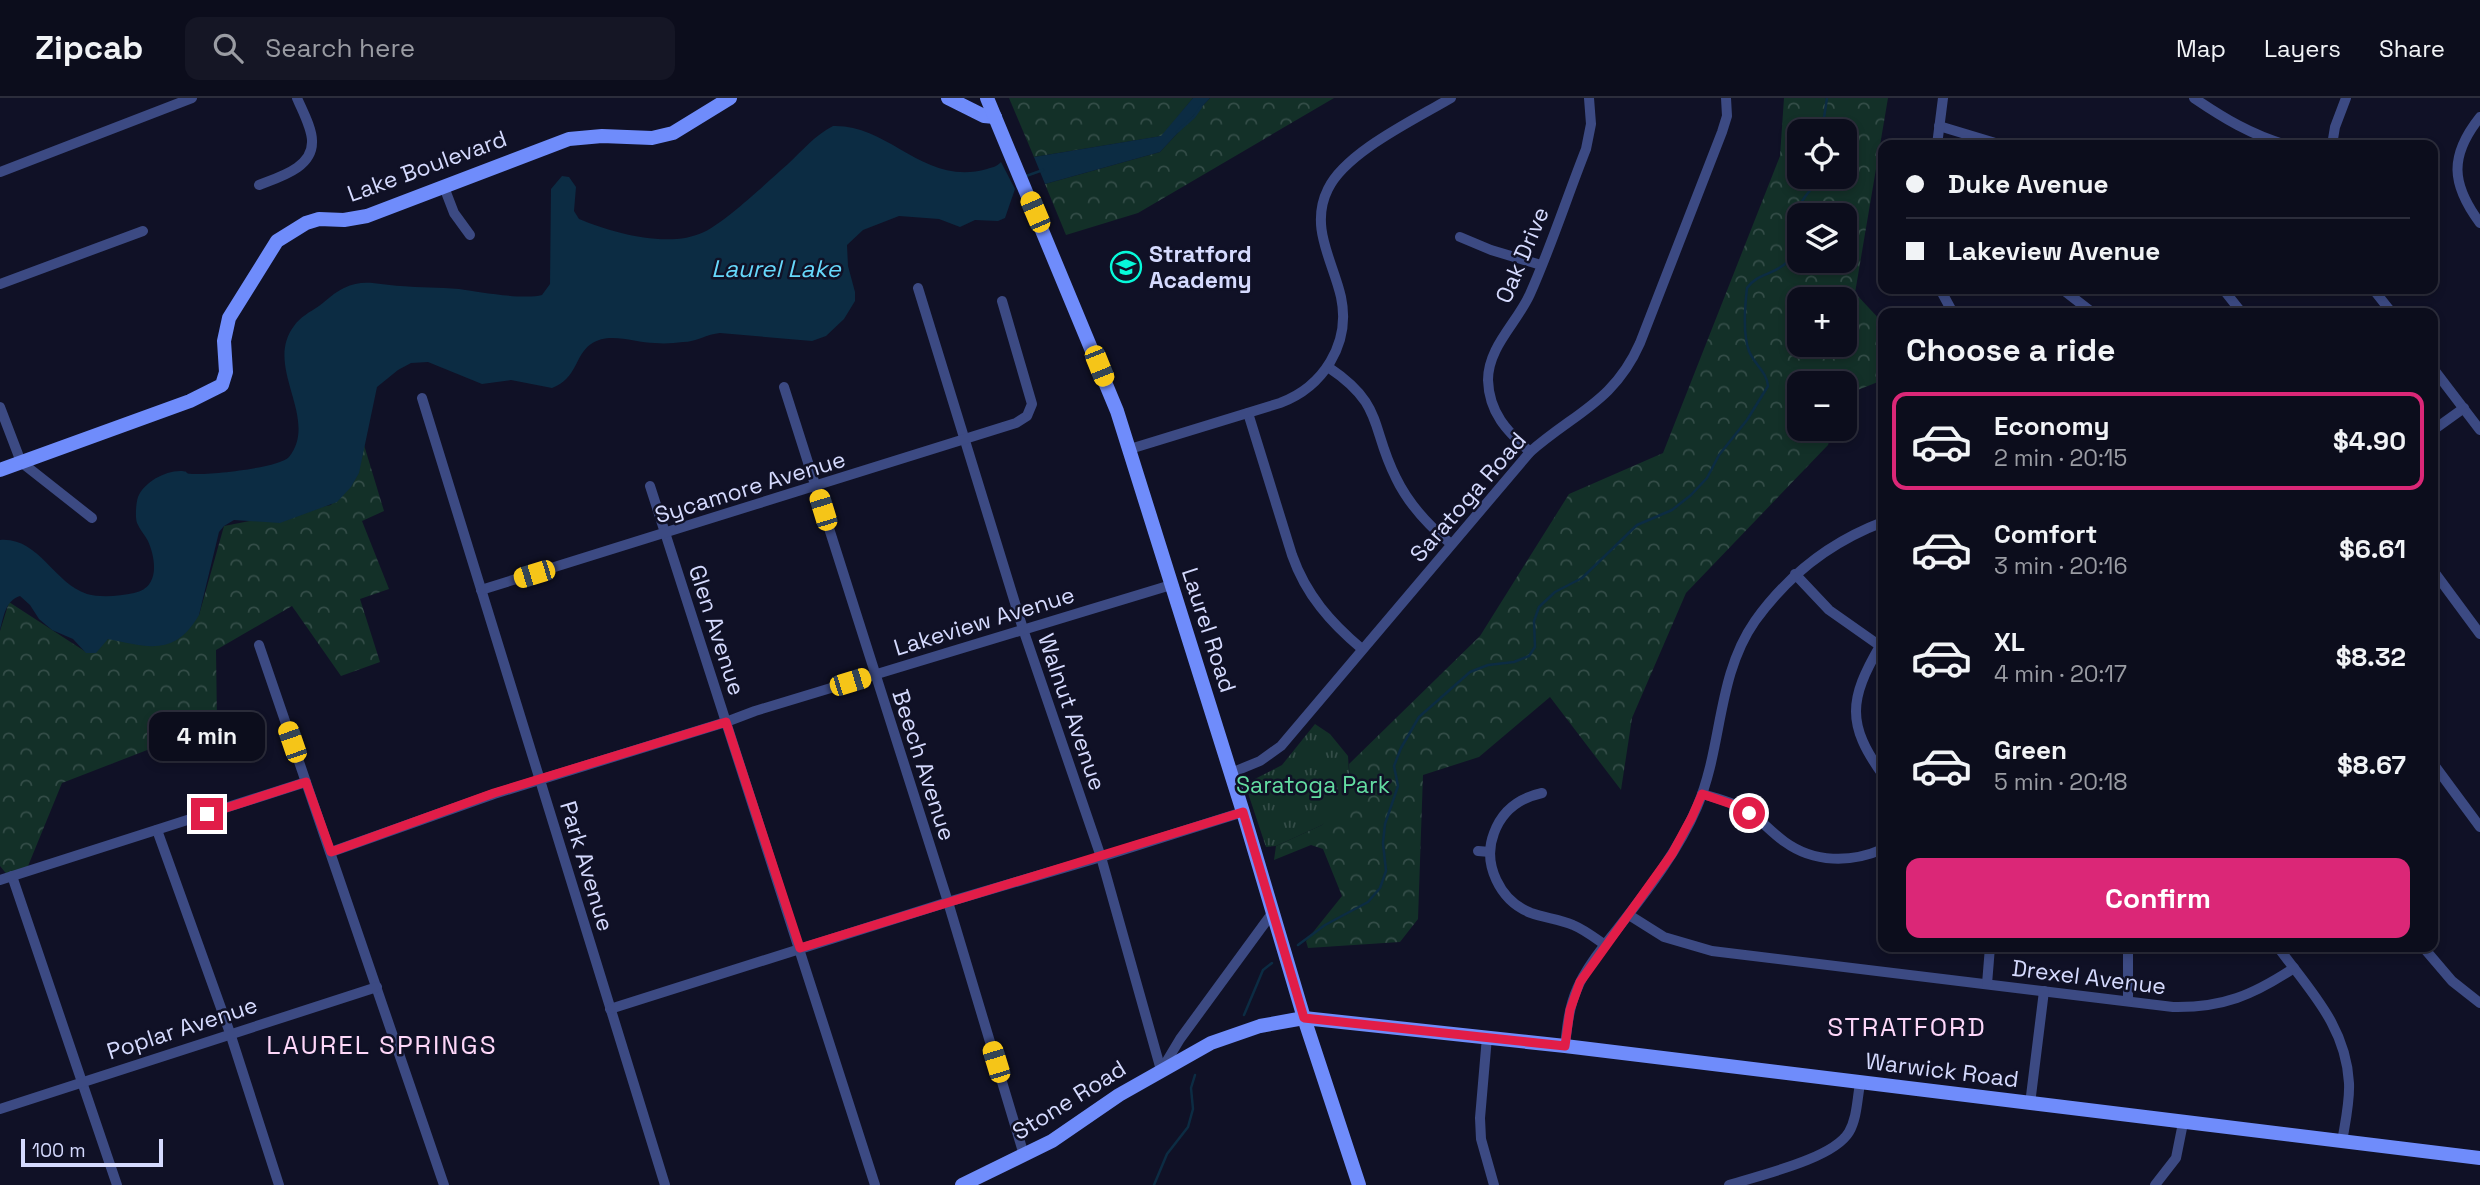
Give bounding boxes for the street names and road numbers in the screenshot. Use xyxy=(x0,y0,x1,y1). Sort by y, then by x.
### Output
street label: Lake Boulevard xyxy=(343,123,511,209)
street label: Oak Drive xyxy=(1488,202,1556,308)
street label: Saratoga Road xyxy=(1403,426,1533,568)
street label: Sycamore Avenue xyxy=(651,444,849,530)
street label: Glen Avenue xyxy=(682,561,752,699)
street label: Laurel Road xyxy=(1175,564,1243,696)
street label: Lakeview Avenue xyxy=(890,579,1078,663)
street label: Walnut Avenue xyxy=(1031,630,1113,794)
street label: Beech Avenue xyxy=(885,686,963,844)
street label: Park Avenue xyxy=(553,797,621,935)
street label: Drexel Avenue xyxy=(2010,953,2168,1001)
street label: Poplar Avenue xyxy=(103,990,261,1066)
street label: Warwick Road xyxy=(1864,1046,2020,1094)
street label: Stone Road xyxy=(1007,1053,1131,1147)

